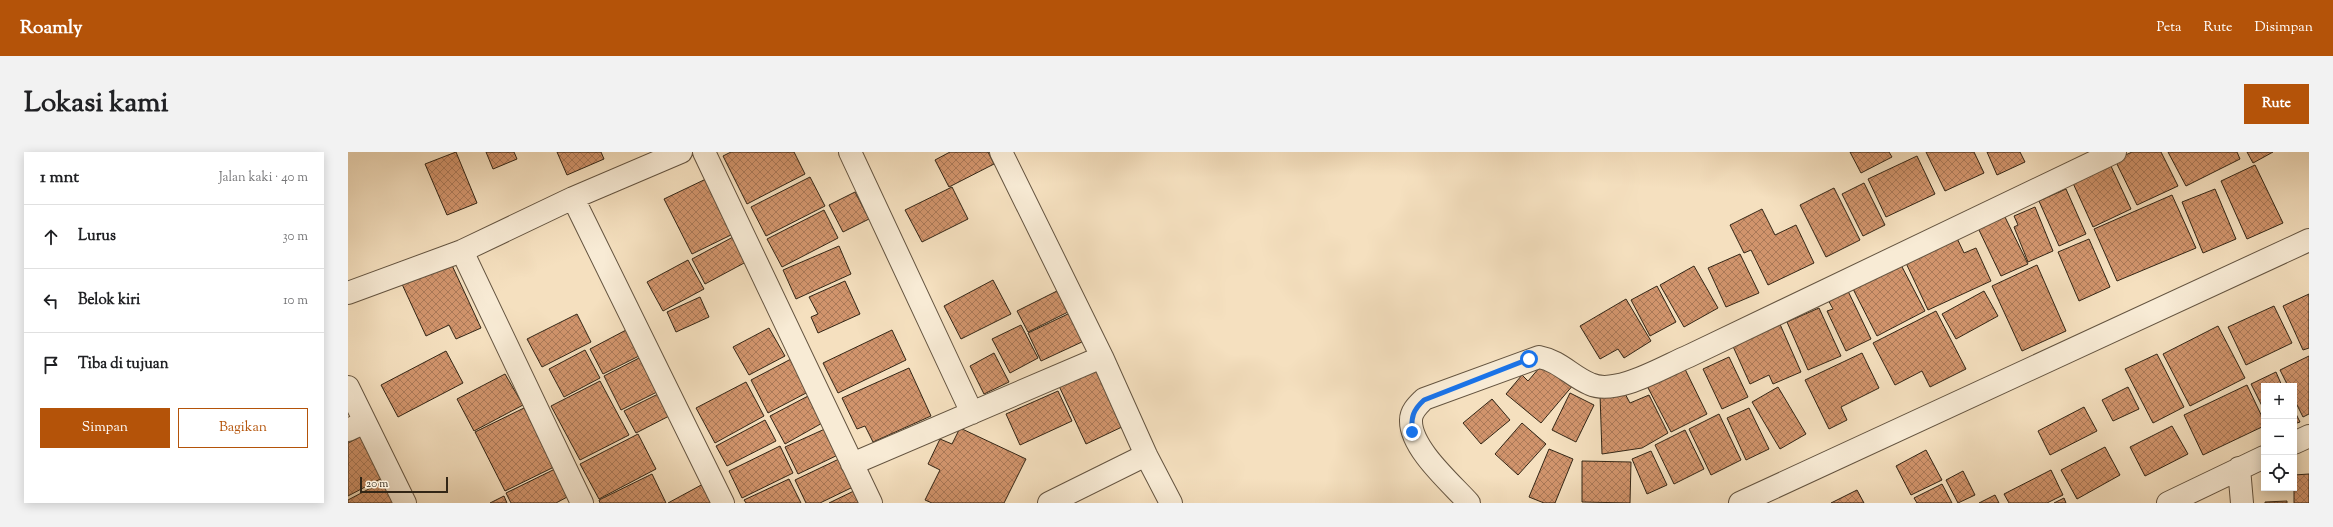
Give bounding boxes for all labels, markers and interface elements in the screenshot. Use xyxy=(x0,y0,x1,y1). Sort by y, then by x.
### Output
text: Roamly xyxy=(20,15,83,42)
text: Peta xyxy=(2156,18,2181,38)
text: Rute xyxy=(2203,18,2233,38)
text: Disimpan xyxy=(2255,18,2313,38)
text: Lokasi kami xyxy=(24,84,168,124)
button: Rute xyxy=(2244,84,2309,124)
text: 1 mnt xyxy=(40,166,79,190)
text: Jalan kaki · 40 m xyxy=(219,169,308,187)
icon: ahead xyxy=(40,226,62,248)
text: Lurus xyxy=(78,226,116,247)
text: 30 m xyxy=(282,228,308,246)
icon: left xyxy=(40,290,62,312)
text: Belok kiri xyxy=(78,290,140,311)
text: 10 m xyxy=(283,292,308,310)
route start xyxy=(1520,350,1538,368)
icon: arrive xyxy=(40,354,62,376)
text: Tiba di tujuan xyxy=(78,354,169,375)
map controls xyxy=(2261,383,2297,491)
button: + xyxy=(2261,383,2297,419)
button: Simpan xyxy=(40,408,170,448)
button: Bagikan xyxy=(178,408,308,448)
button: − xyxy=(2261,419,2297,455)
route end xyxy=(1403,423,1421,441)
button: locate xyxy=(2261,455,2297,491)
scale bar xyxy=(360,475,448,494)
text: 20 m xyxy=(366,476,388,492)

